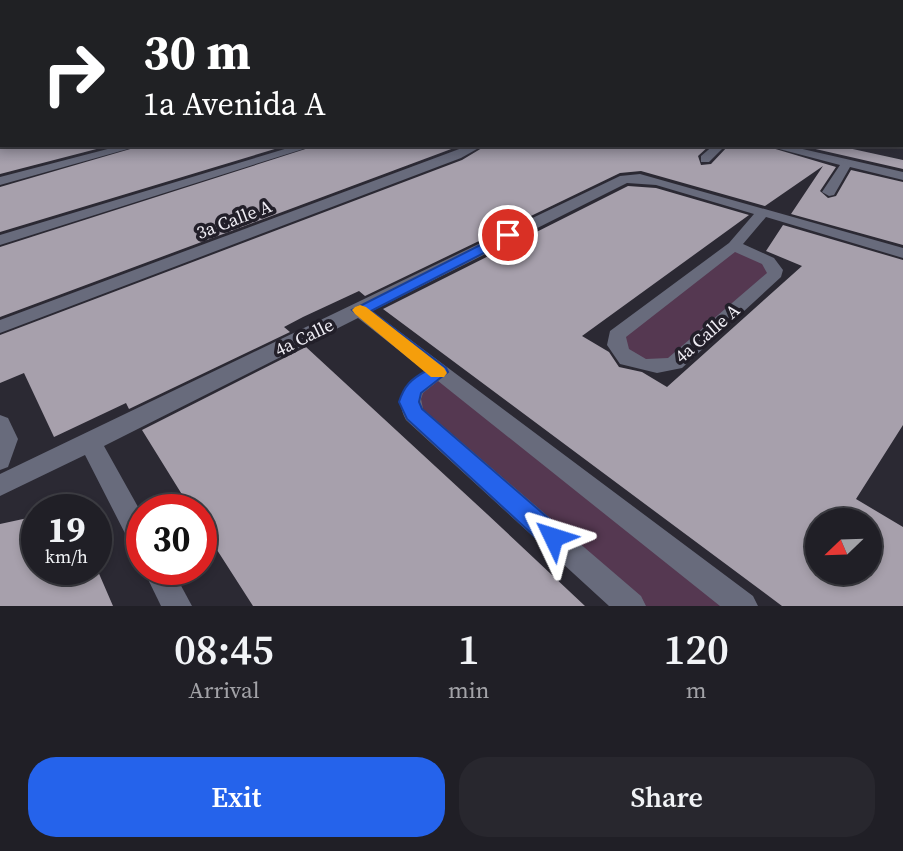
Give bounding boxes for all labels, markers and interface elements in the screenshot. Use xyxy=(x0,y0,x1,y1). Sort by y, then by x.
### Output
text: 30 m xyxy=(143,18,251,85)
icon: right xyxy=(28,28,119,119)
text: 1a Avenida A xyxy=(143,82,326,126)
street label: 3a Calle A xyxy=(193,193,275,245)
pin xyxy=(478,205,538,265)
icon: arrive xyxy=(489,216,527,254)
street label: 4a Calle A xyxy=(669,298,745,368)
street label: 4a Calle xyxy=(270,312,338,362)
speed limit sign: 30 xyxy=(126,494,217,585)
position arrow xyxy=(516,500,590,574)
text: 19 xyxy=(48,506,85,554)
north arrow xyxy=(805,508,882,584)
map controls xyxy=(805,508,882,585)
text: km/h xyxy=(45,544,88,569)
text: 08:45 xyxy=(174,620,274,678)
text: 1 xyxy=(458,620,480,678)
text: 120 xyxy=(663,620,729,678)
text: Arrival xyxy=(188,674,260,706)
text: min xyxy=(448,674,489,706)
text: m xyxy=(686,674,707,706)
button: Exit xyxy=(28,757,445,837)
button: Share xyxy=(459,757,875,837)

